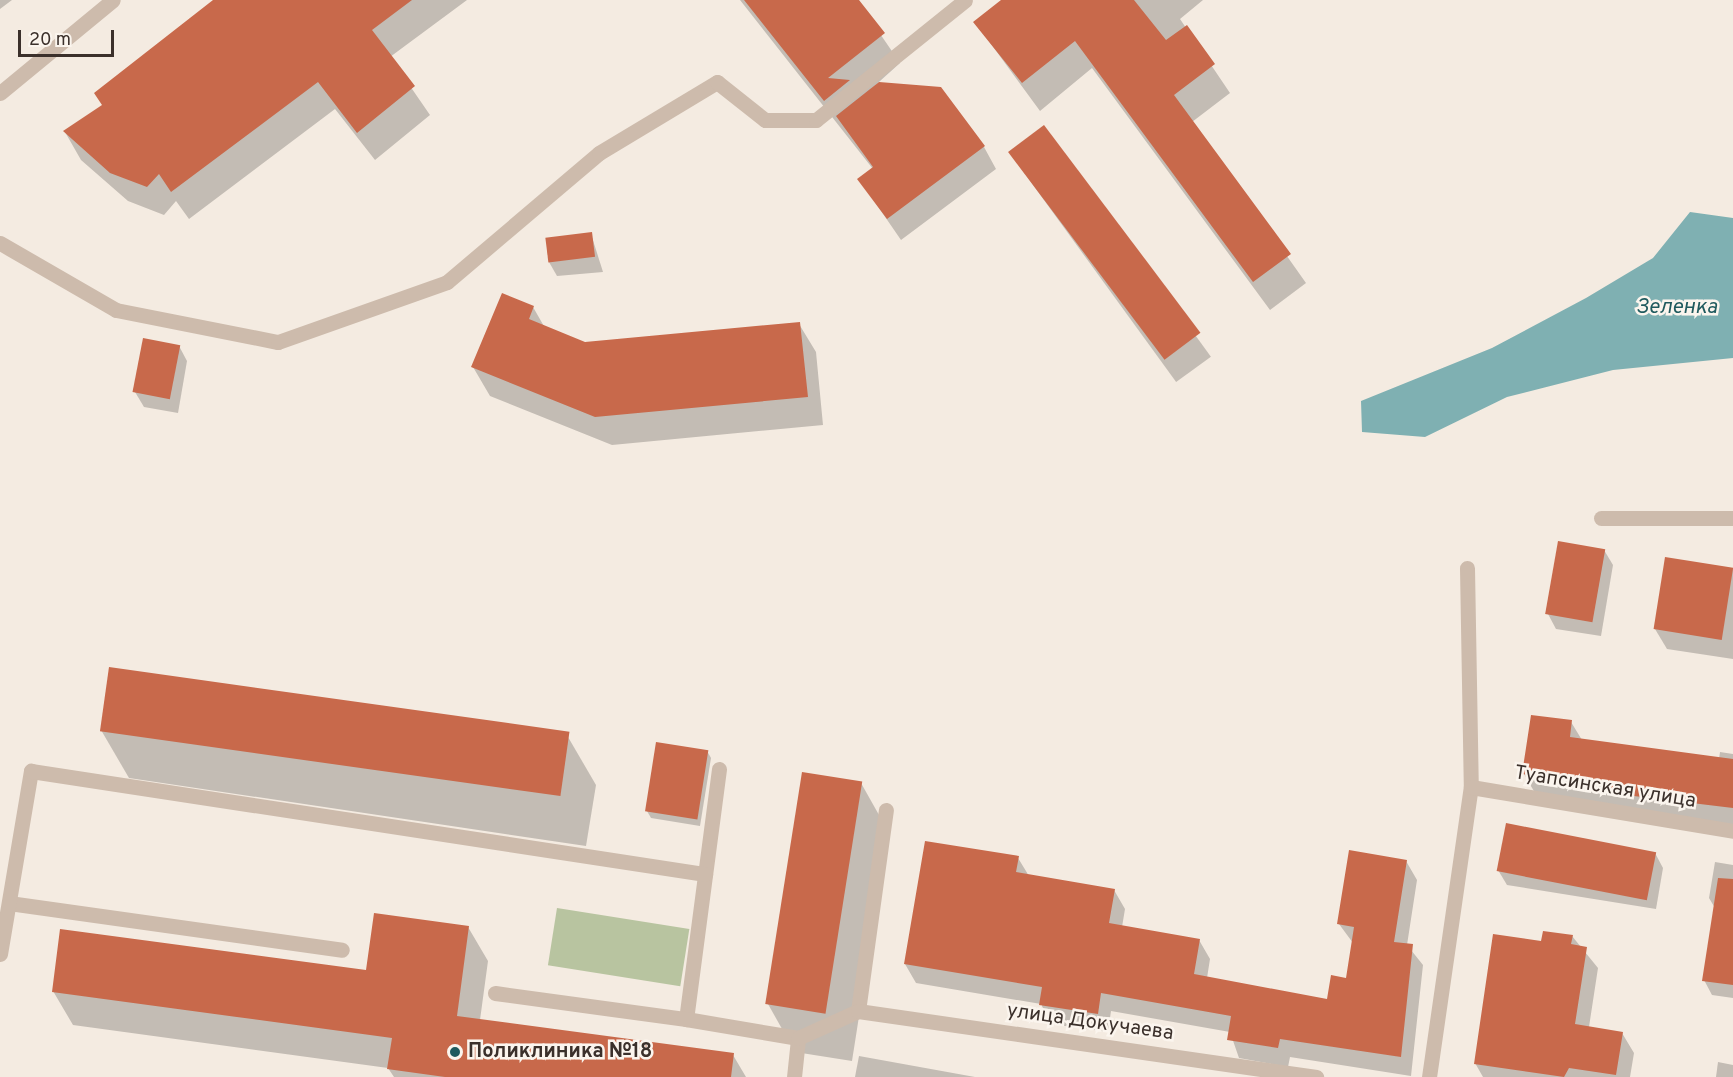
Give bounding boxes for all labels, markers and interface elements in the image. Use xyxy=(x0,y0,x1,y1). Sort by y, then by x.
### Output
scale bar xyxy=(21,18,117,56)
text: 20 m xyxy=(29,29,71,52)
water label: Зеленка xyxy=(1637,295,1717,321)
street label: Туапсинская улица xyxy=(1513,762,1697,814)
street label: улица Докучаева xyxy=(1005,999,1175,1047)
place label: Поликлиника №18 xyxy=(468,1040,652,1064)
marker: Поликлиника №18 xyxy=(446,1043,464,1061)

